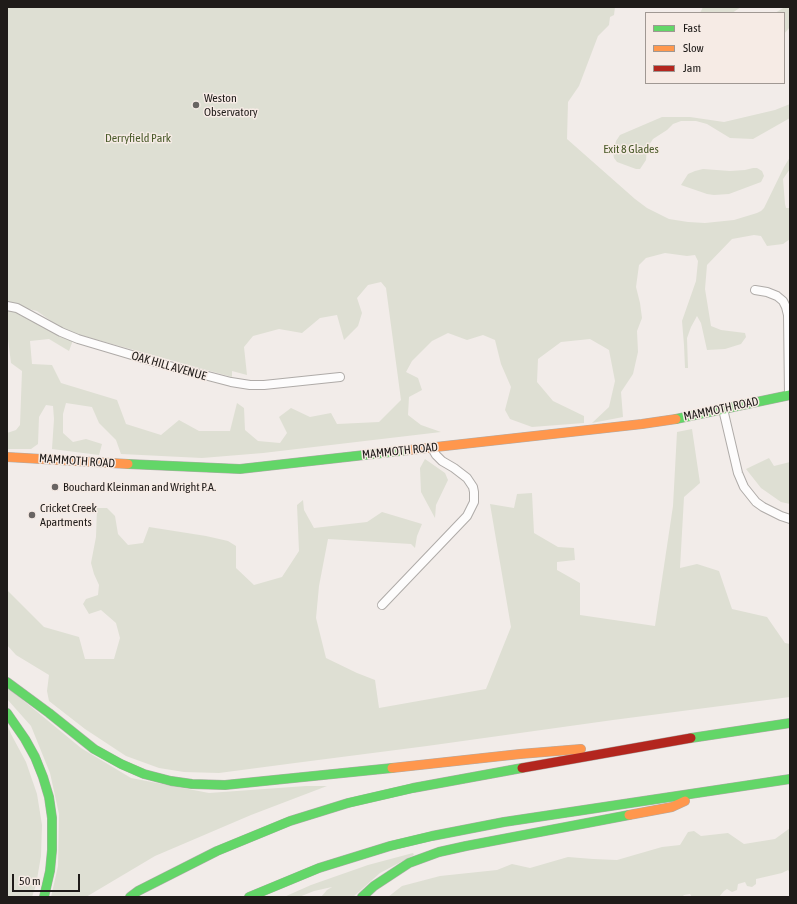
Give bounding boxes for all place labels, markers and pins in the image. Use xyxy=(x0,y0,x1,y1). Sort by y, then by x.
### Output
place label: Weston Observatory xyxy=(204,91,258,119)
marker: Weston Observatory xyxy=(191,100,201,110)
place label: Bouchard Kleinman and Wright P.A. xyxy=(63,480,216,494)
marker: Bouchard Kleinman and Wright P.A. xyxy=(50,482,60,492)
place label: Cricket Creek Apartments xyxy=(40,501,97,529)
marker: Cricket Creek Apartments xyxy=(27,510,37,520)

